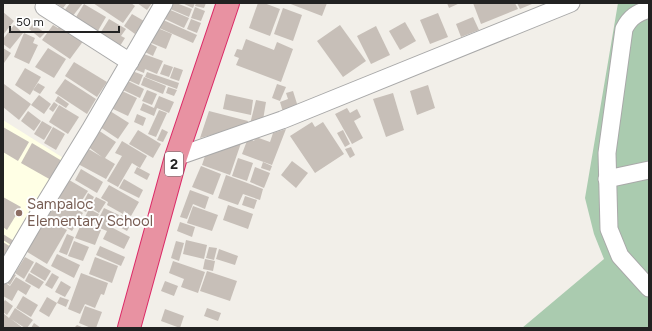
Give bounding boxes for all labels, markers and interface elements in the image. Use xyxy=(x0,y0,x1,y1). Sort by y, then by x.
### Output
scale bar xyxy=(10,8,119,34)
text: 50 m xyxy=(16,15,44,29)
road number: 2 xyxy=(165,152,183,176)
place label: Sampaloc Elementary School xyxy=(27,195,153,230)
marker: Sampaloc Elementary School xyxy=(14,208,24,218)

